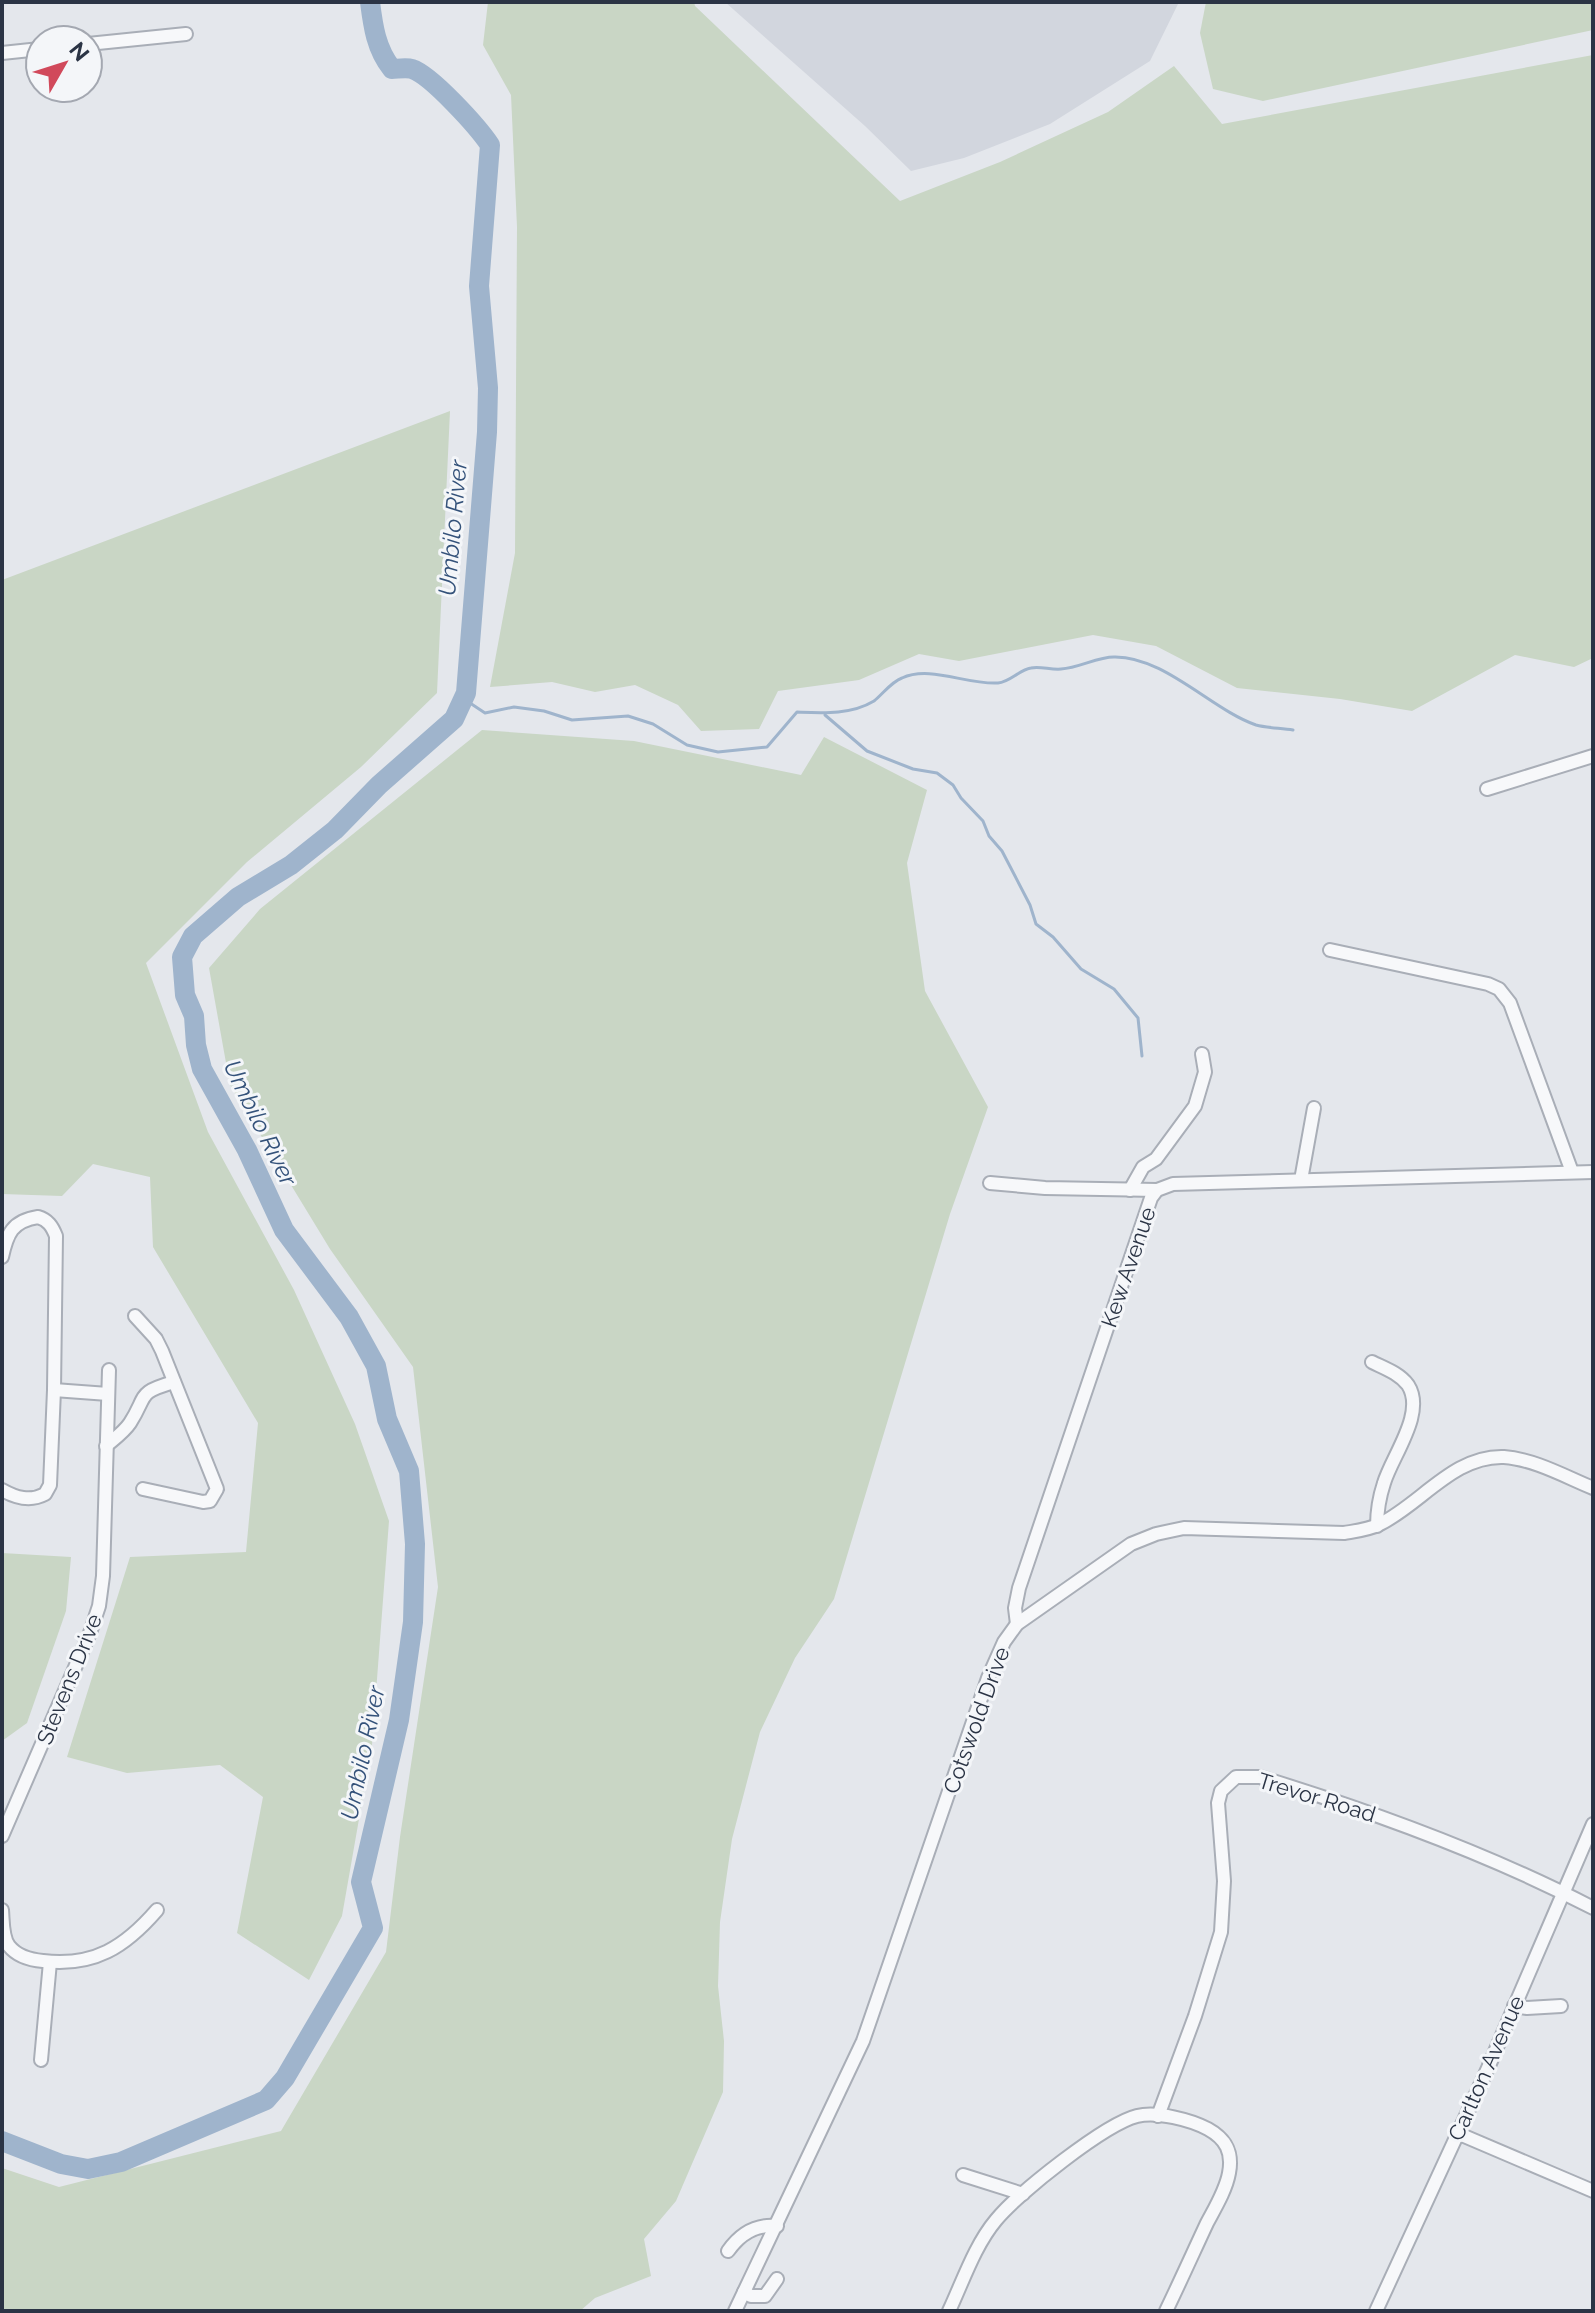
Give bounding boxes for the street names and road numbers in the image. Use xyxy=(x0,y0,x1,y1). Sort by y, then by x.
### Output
street label: Kew Avenue xyxy=(1095,1203,1161,1331)
street label: Stevens Drive xyxy=(31,1610,107,1748)
street label: Cotswold Drive xyxy=(937,1643,1015,1797)
street label: Trevor Road xyxy=(1255,1767,1379,1827)
street label: Carlton Avenue xyxy=(1442,1991,1530,2145)

